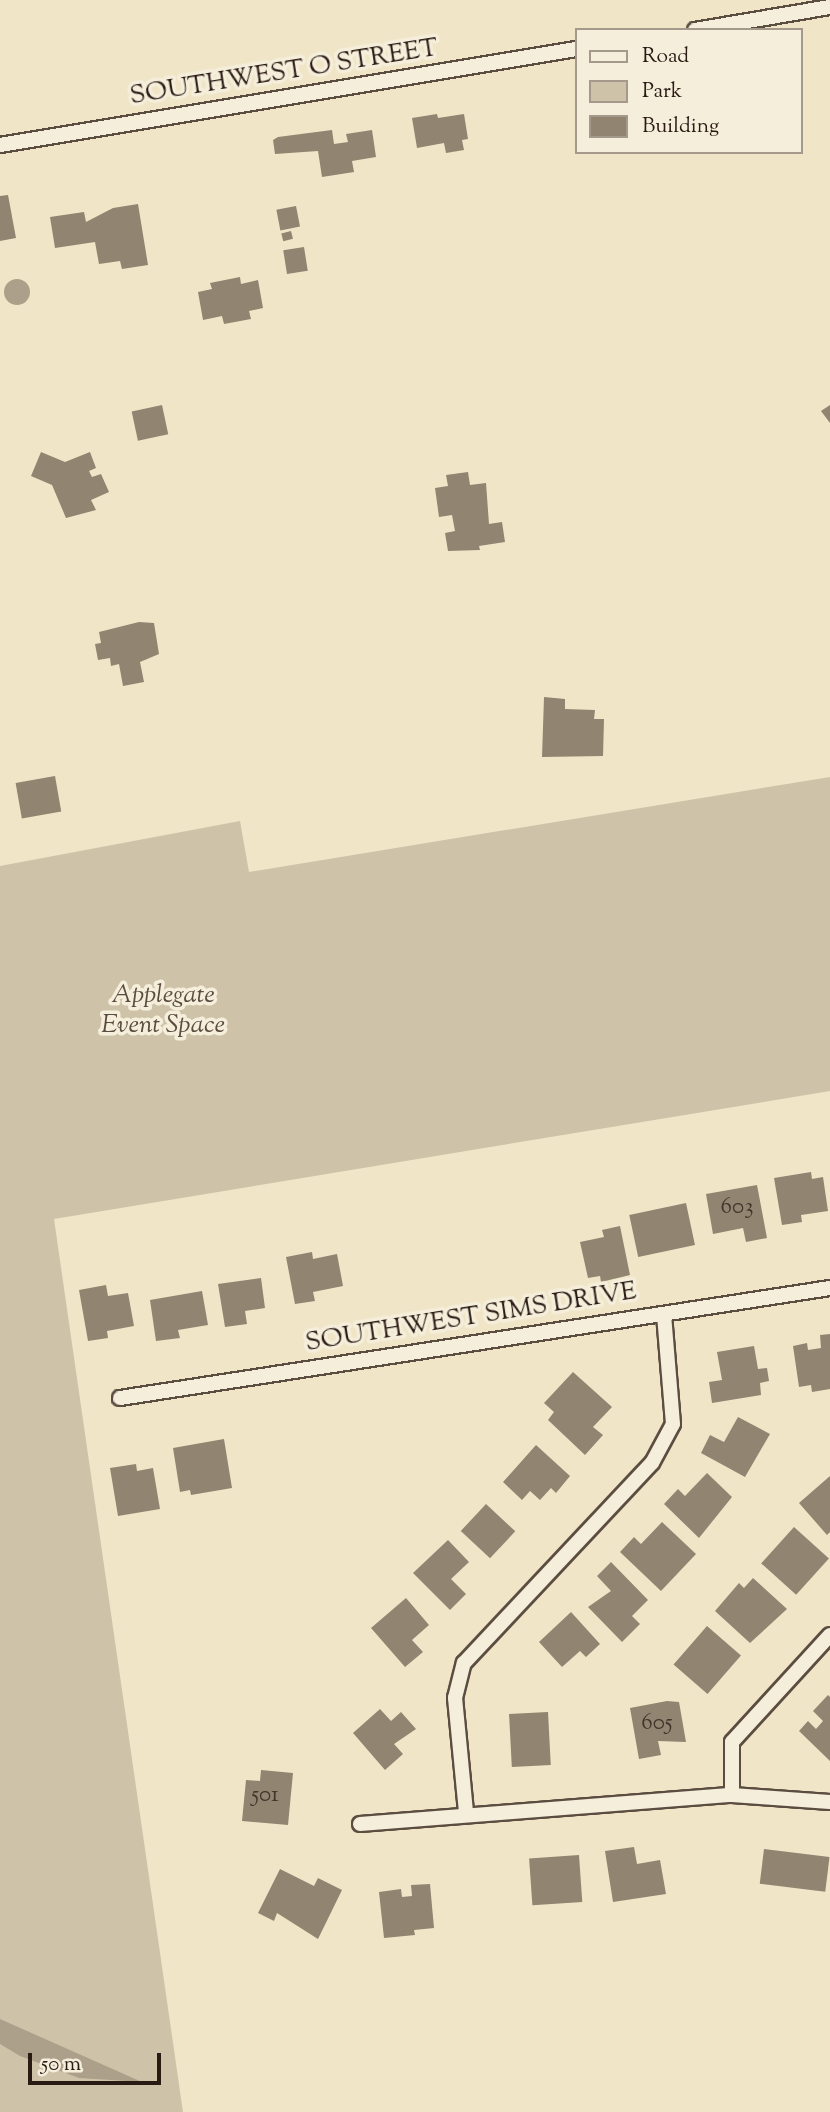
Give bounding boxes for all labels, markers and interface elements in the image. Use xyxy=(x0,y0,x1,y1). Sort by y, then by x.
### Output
legend xyxy=(574,28,802,154)
street label: SOUTHWEST O STREET xyxy=(128,33,440,113)
text: Road xyxy=(642,42,689,72)
text: Park xyxy=(642,77,682,107)
text: Building xyxy=(642,112,719,142)
park label: Applegate Event Space xyxy=(101,980,225,1042)
house number: 603 xyxy=(721,1194,753,1222)
street label: SOUTHWEST SIMS DRIVE xyxy=(303,1276,639,1360)
house number: 605 xyxy=(641,1710,673,1738)
house number: 501 xyxy=(251,1782,279,1810)
scale bar xyxy=(32,2038,164,2082)
text: 50 m xyxy=(41,2050,81,2080)

